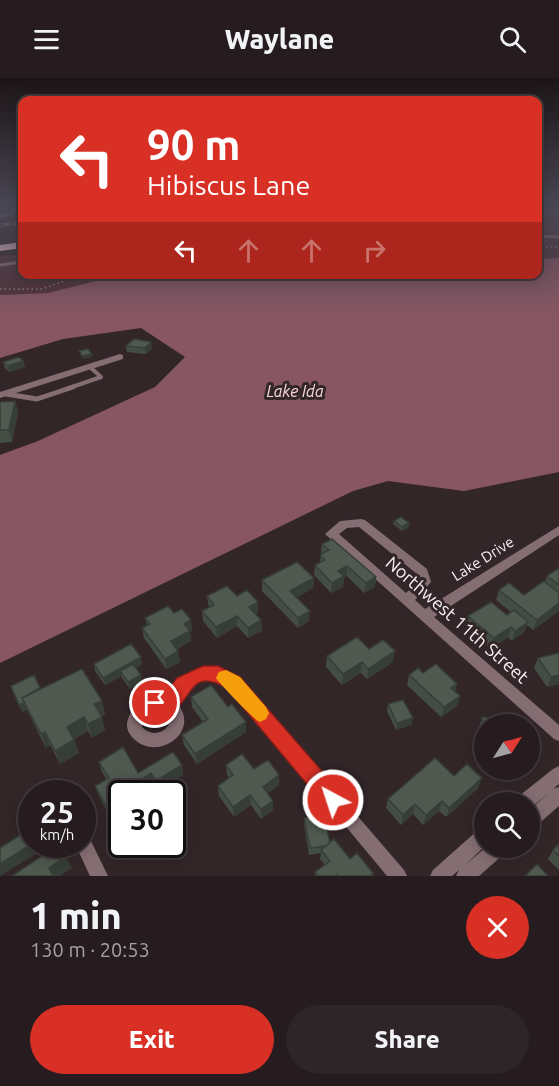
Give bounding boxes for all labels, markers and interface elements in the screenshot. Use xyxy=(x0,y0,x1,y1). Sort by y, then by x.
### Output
icon: menu xyxy=(30,23,63,56)
icon: search xyxy=(496,23,529,56)
text: Waylane xyxy=(225,24,334,54)
icon: left xyxy=(48,120,126,198)
text: 90 m xyxy=(147,121,241,168)
text: Hibiscus Lane xyxy=(147,170,310,200)
icon: left xyxy=(169,234,202,267)
icon: ahead xyxy=(232,234,265,267)
icon: ahead xyxy=(295,234,328,267)
icon: right xyxy=(358,234,391,267)
water label: Lake Ida xyxy=(266,382,324,400)
street label: Lake Drive xyxy=(449,533,517,584)
street label: Northwest 11th Street xyxy=(382,552,533,687)
pin xyxy=(129,677,180,728)
icon: arrive xyxy=(138,686,171,719)
north arrow xyxy=(474,714,540,780)
map controls xyxy=(474,714,540,858)
position arrow xyxy=(301,768,365,832)
speed limit sign: 30 xyxy=(108,780,186,858)
button: search xyxy=(474,792,540,858)
text: 25 xyxy=(40,795,74,829)
text: km/h xyxy=(40,826,74,843)
text: 1 min xyxy=(30,895,122,936)
button: close xyxy=(466,896,529,959)
text: 130 m · 20:53 xyxy=(30,938,150,961)
button: Exit xyxy=(30,1005,274,1074)
button: Share xyxy=(286,1005,529,1074)

